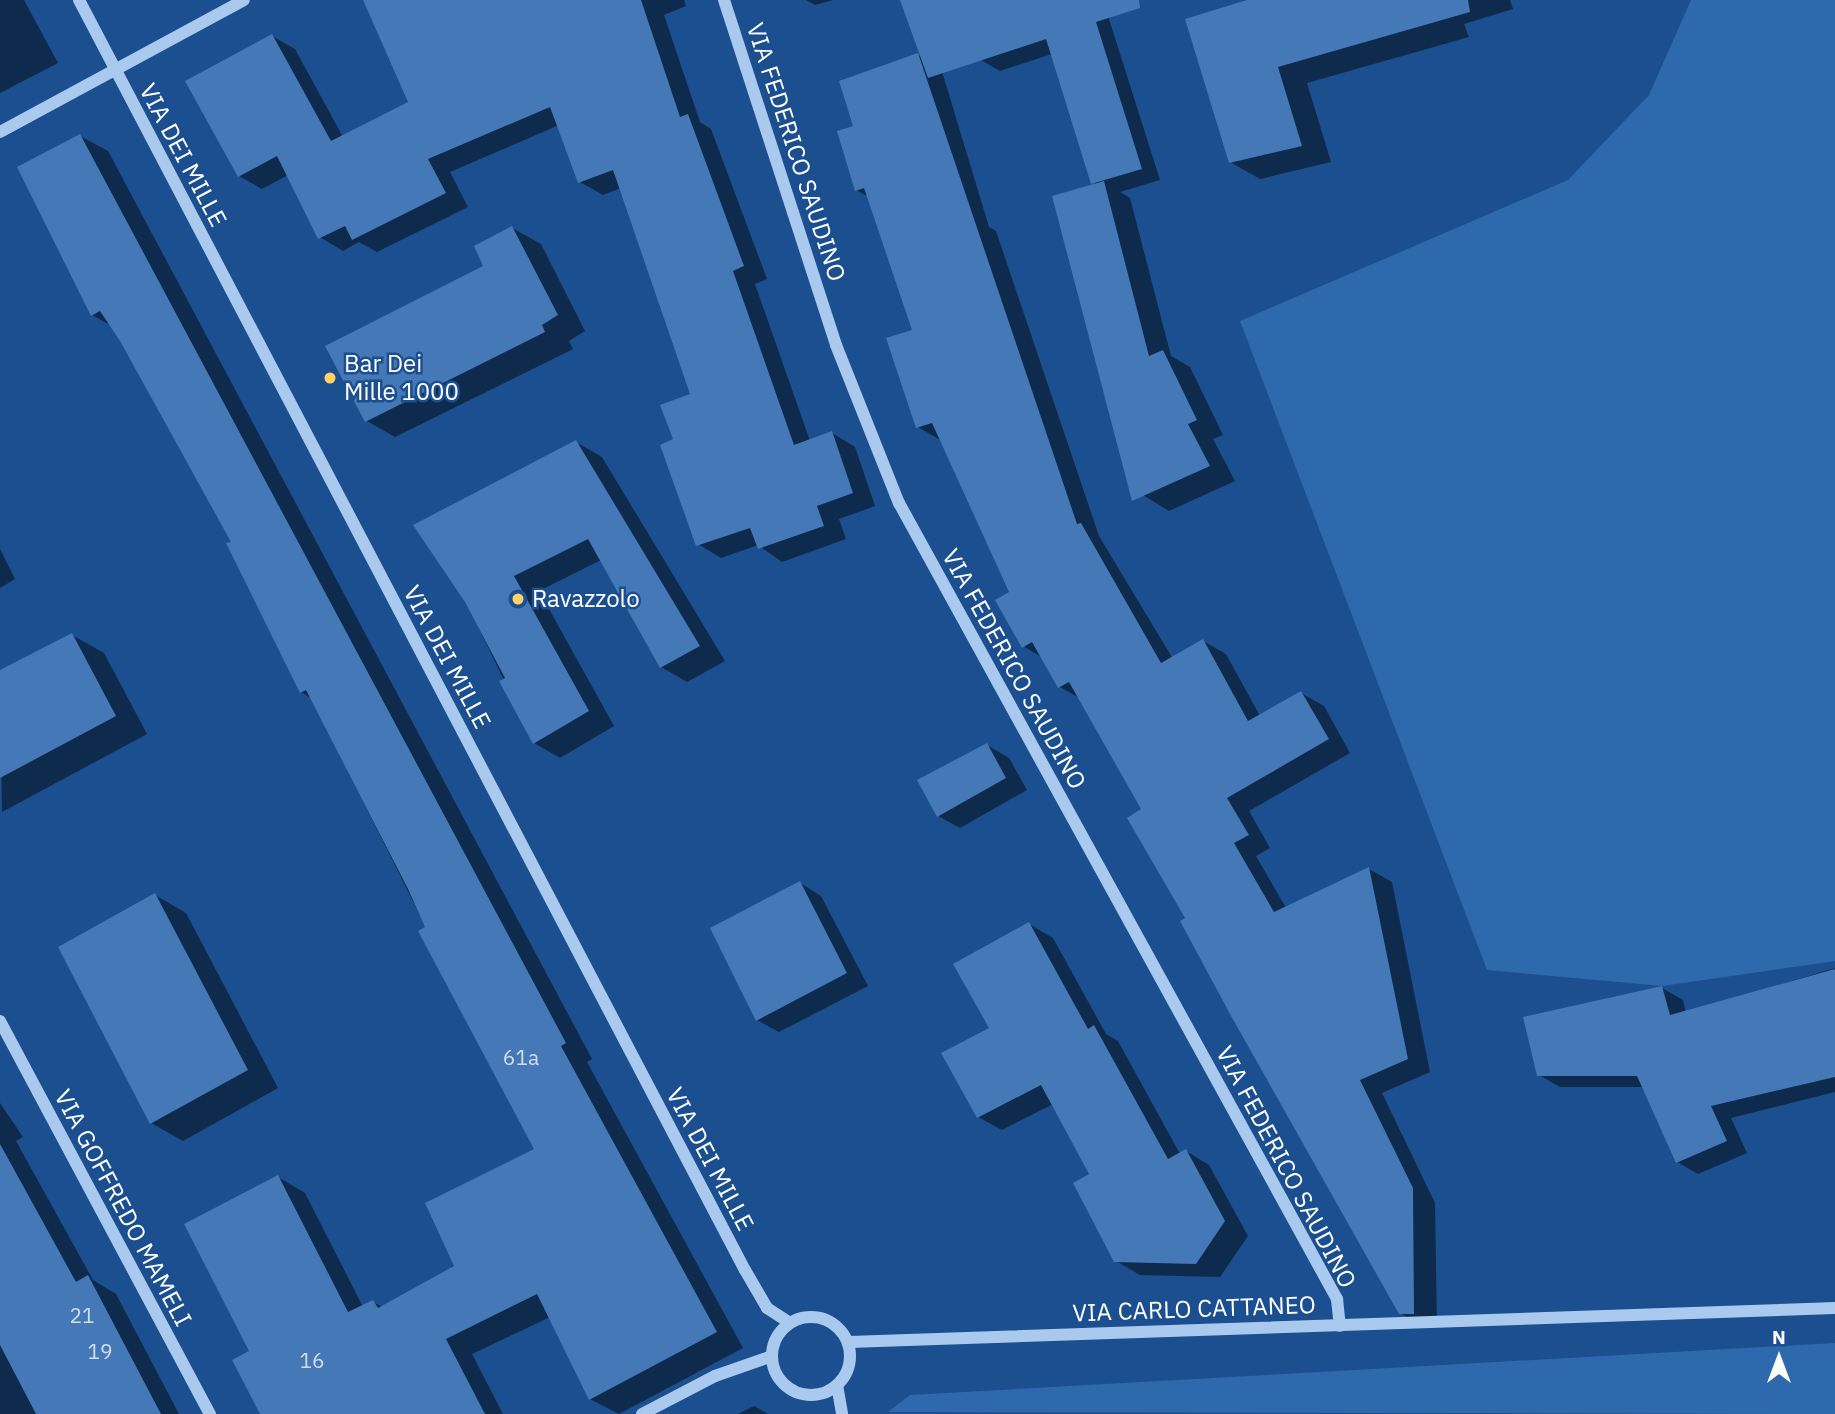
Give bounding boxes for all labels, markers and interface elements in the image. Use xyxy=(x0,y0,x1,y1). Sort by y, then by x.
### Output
street label: VIA FEDERICO SAUDINO xyxy=(741,19,851,285)
street label: VIA DEI MILLE xyxy=(133,79,233,231)
place label: Bar Dei Mille 1000 xyxy=(344,350,459,406)
marker: Bar Dei Mille 1000 xyxy=(322,370,338,386)
street label: VIA FEDERICO SAUDINO xyxy=(936,544,1092,794)
street label: VIA DEI MILLE xyxy=(397,581,497,733)
place label: Ravazzolo xyxy=(532,585,640,613)
marker: Ravazzolo xyxy=(510,591,526,607)
street label: VIA FEDERICO SAUDINO xyxy=(1210,1041,1362,1293)
house number: 61a xyxy=(503,1044,539,1070)
street label: VIA DEI MILLE xyxy=(660,1083,760,1235)
street label: VIA GOFFREDO MAMELI xyxy=(48,1085,198,1331)
street label: VIA CARLO CATTANEO xyxy=(1072,1290,1316,1328)
house number: 21 xyxy=(69,1302,95,1328)
north arrow xyxy=(1744,1323,1814,1393)
text: N xyxy=(1772,1325,1786,1349)
house number: 19 xyxy=(87,1338,113,1364)
house number: 16 xyxy=(299,1347,325,1373)

